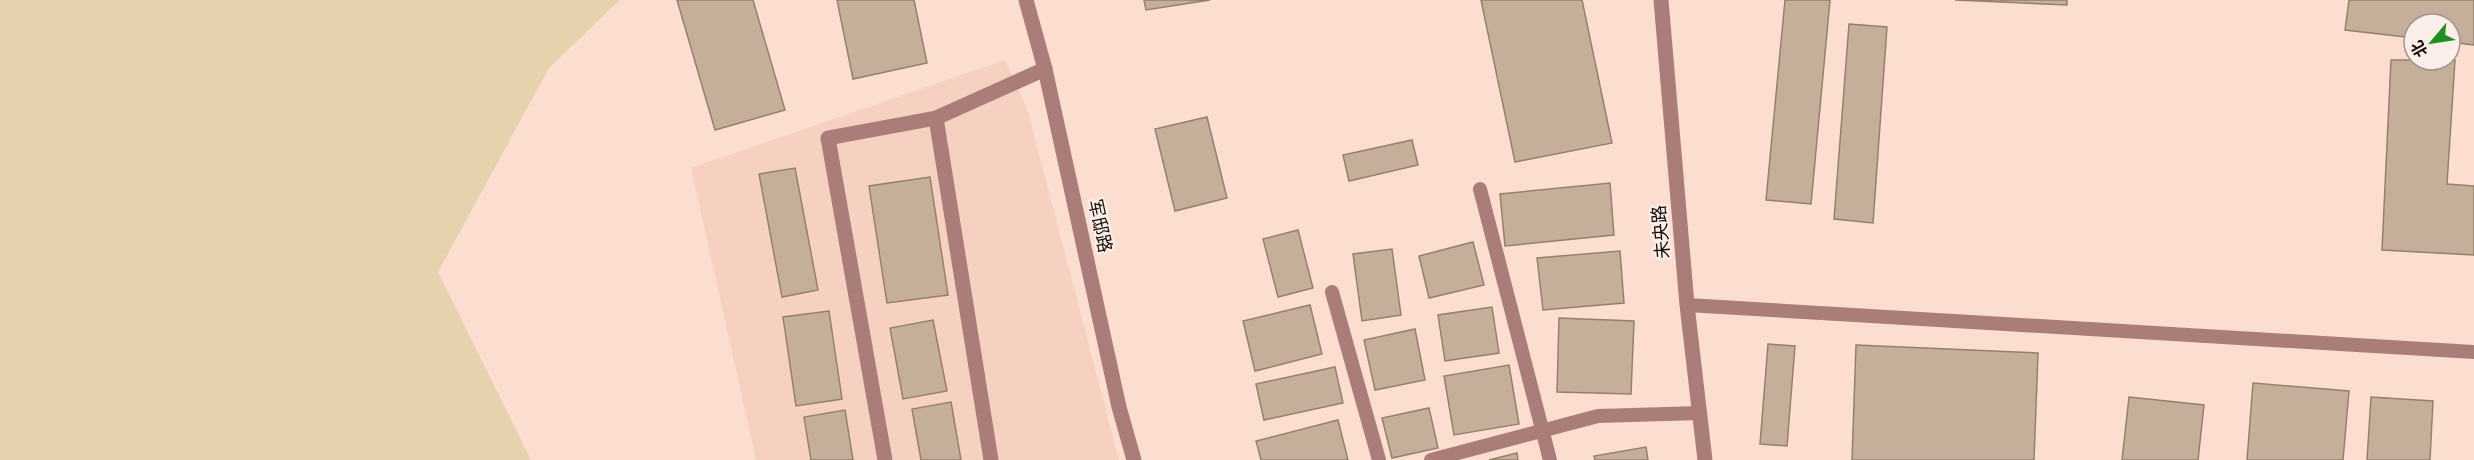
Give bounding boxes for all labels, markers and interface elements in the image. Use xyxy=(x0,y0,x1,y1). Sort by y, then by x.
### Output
north arrow xyxy=(2402,12,2462,72)
text: 北 xyxy=(2407,37,2432,61)
street label: 军邸路 xyxy=(1084,197,1116,255)
street label: 未央路 xyxy=(1648,204,1674,260)

